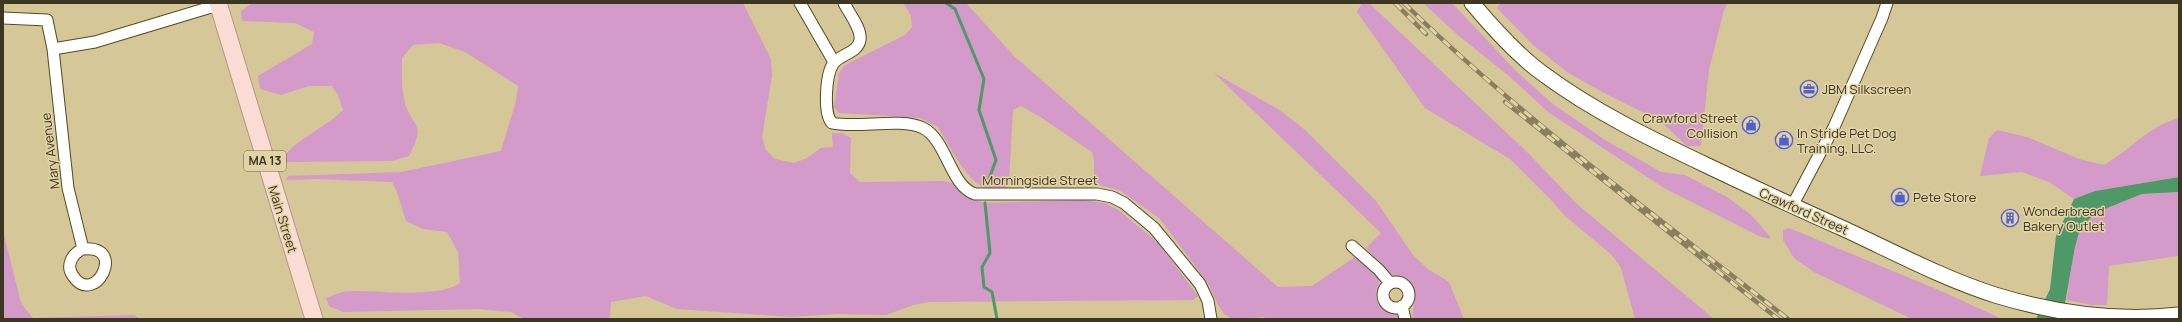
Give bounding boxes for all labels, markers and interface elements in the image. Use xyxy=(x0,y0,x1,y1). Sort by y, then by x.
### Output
office icon: JBM Silkscreen xyxy=(1799,79,1819,99)
place label: JBM Silkscreen xyxy=(1822,80,1911,98)
place label: Crawford Street Collision xyxy=(1642,109,1738,142)
street label: Mary Avenue xyxy=(36,111,64,190)
shop icon: Crawford Street Collision xyxy=(1741,115,1761,135)
place label: In Stride Pet Dog Training, LLC. xyxy=(1797,124,1897,157)
shop icon: In Stride Pet Dog Training, LLC. xyxy=(1774,130,1794,150)
road number: MA 13 xyxy=(244,151,286,171)
street label: Morningside Street xyxy=(982,171,1098,189)
street label: Main Street xyxy=(264,183,302,255)
street label: Crawford Street xyxy=(1757,183,1851,239)
shop icon: Pete Store xyxy=(1890,187,1910,207)
place label: Pete Store xyxy=(1913,188,1977,206)
place label: Wonderbread Bakery Outlet xyxy=(2023,202,2104,235)
building icon: Wonderbread Bakery Outlet xyxy=(2000,208,2020,228)

